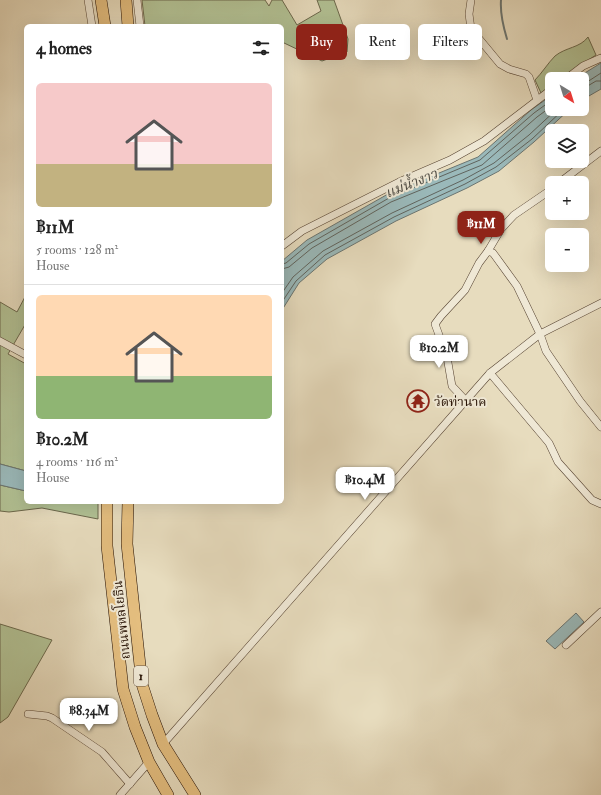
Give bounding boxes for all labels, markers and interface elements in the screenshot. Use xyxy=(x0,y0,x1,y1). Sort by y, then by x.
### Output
chip: Buy xyxy=(296,24,347,60)
chip: Rent xyxy=(355,24,410,60)
chip: Filters xyxy=(418,24,482,60)
icon: filters xyxy=(250,37,272,59)
text: 4 homes xyxy=(36,38,92,59)
north arrow xyxy=(545,72,589,116)
map controls xyxy=(545,72,589,272)
icon: home xyxy=(118,109,190,181)
button: layers xyxy=(545,124,589,168)
water label: แม่น้ำงาว xyxy=(382,163,441,202)
button: + xyxy=(545,176,589,220)
pin: ฿11M xyxy=(457,211,505,245)
text: ฿11M xyxy=(466,216,496,232)
text: ฿11M xyxy=(36,217,74,238)
button: − xyxy=(545,228,589,272)
text: 5 rooms · 128 m² xyxy=(36,242,118,258)
text: House xyxy=(36,258,69,274)
icon: home xyxy=(118,321,190,393)
pin: ฿10.2M xyxy=(406,335,472,369)
text: ฿10.2M xyxy=(419,340,459,356)
temple icon: วัดท่านาค xyxy=(405,388,431,414)
place label: วัดท่านาค xyxy=(434,394,487,410)
text: ฿10.2M xyxy=(36,429,89,450)
text: 4 rooms · 116 m² xyxy=(36,454,118,470)
pin: ฿10.4M xyxy=(332,467,398,501)
text: House xyxy=(36,470,69,486)
text: ฿10.4M xyxy=(345,472,385,488)
street label: ถนนพหลโยธิน xyxy=(109,579,134,660)
road number: 1 xyxy=(134,666,148,686)
pin: ฿8.34M xyxy=(56,698,122,732)
text: ฿8.34M xyxy=(69,703,109,719)

